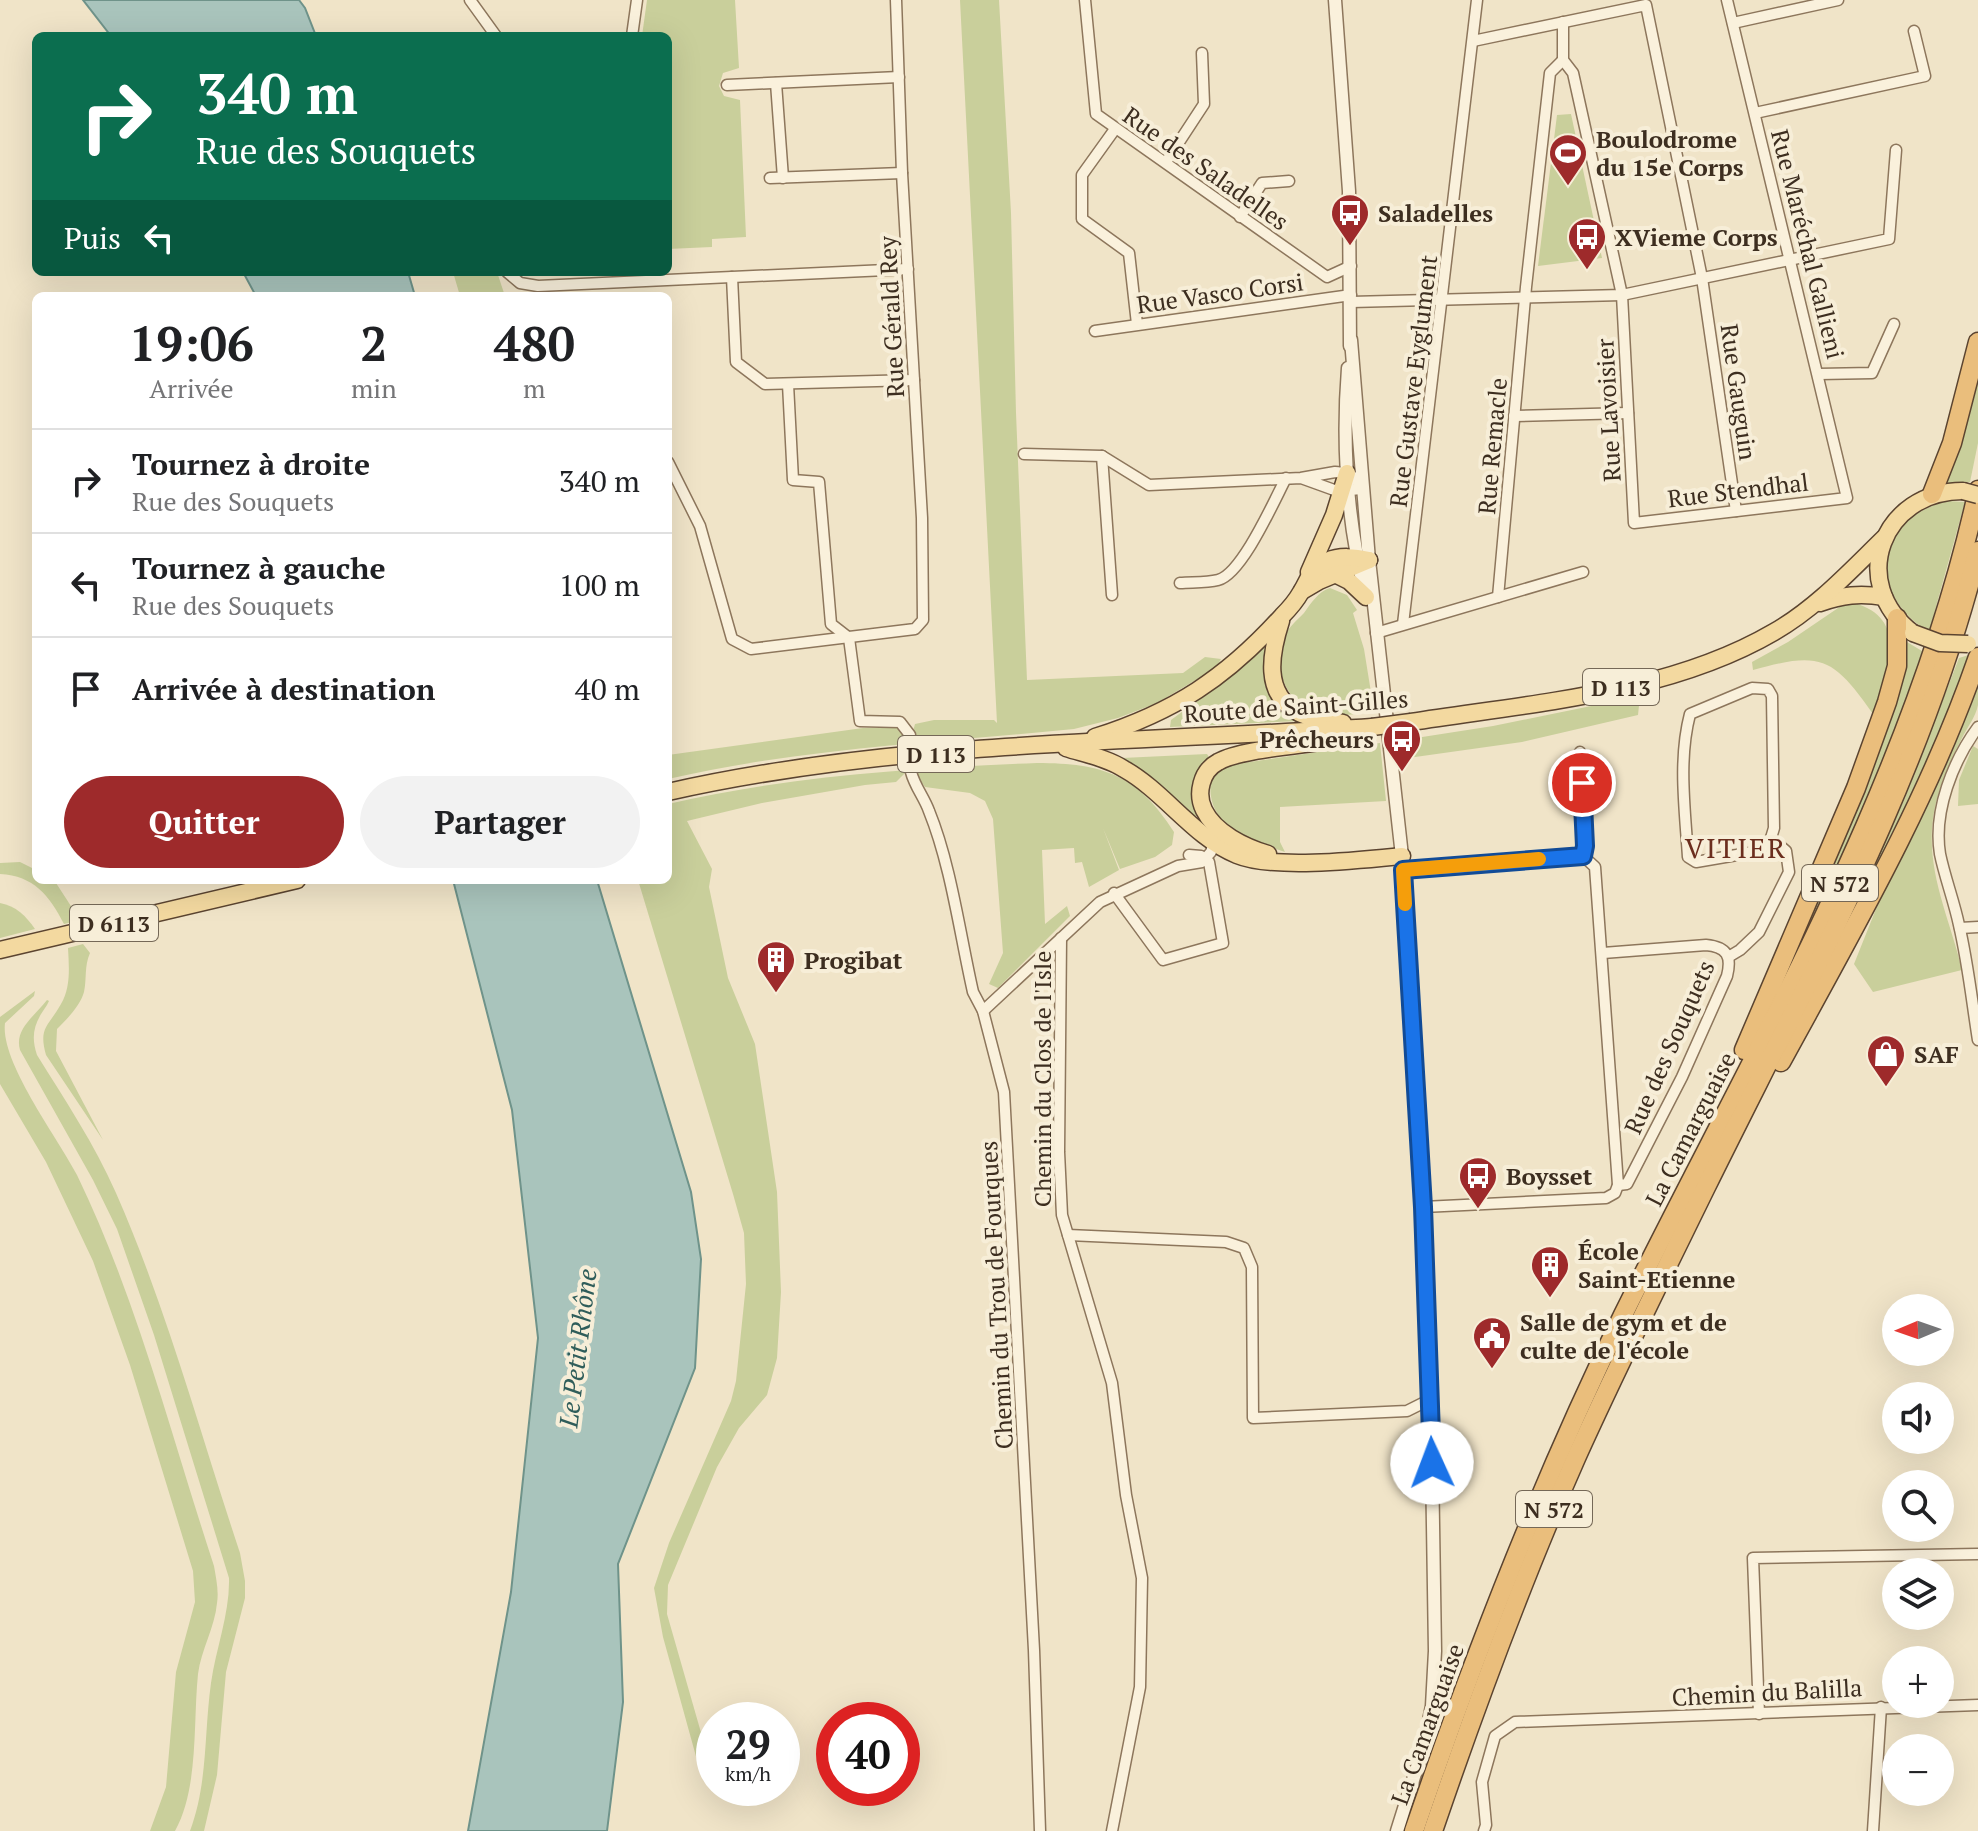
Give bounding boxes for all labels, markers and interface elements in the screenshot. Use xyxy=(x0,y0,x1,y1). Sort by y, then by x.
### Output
text: 340 m xyxy=(196,56,358,130)
icon: right xyxy=(64,64,168,168)
street label: Rue des Saladelles xyxy=(1117,99,1295,237)
place label: Boulodrome du 15e Corps xyxy=(1596,123,1744,183)
street label: Rue Maréchal Gallieni xyxy=(1764,126,1852,362)
text: Rue des Souquets xyxy=(196,127,476,174)
sports icon: Boulodrome du 15e Corps xyxy=(1547,132,1589,187)
bus stop icon: Saladelles xyxy=(1329,192,1371,247)
place label: Saladelles xyxy=(1378,197,1493,229)
icon: left xyxy=(137,216,181,260)
bus stop icon: XVieme Corps xyxy=(1566,216,1608,271)
text: Puis xyxy=(64,218,121,258)
place label: XVieme Corps xyxy=(1615,221,1778,253)
street label: Rue Gérald Rey xyxy=(871,234,911,399)
street label: Rue Gustave Eyglument xyxy=(1382,253,1444,509)
street label: Rue Vasco Corsi xyxy=(1135,265,1305,321)
text: 19:06 xyxy=(129,311,254,375)
text: 2 xyxy=(360,311,387,375)
text: 480 xyxy=(494,311,575,375)
street label: Rue Gauguin xyxy=(1714,322,1764,462)
street label: Rue Lavoisier xyxy=(1588,337,1628,482)
text: Arrivée xyxy=(149,371,234,405)
text: min xyxy=(351,371,397,405)
text: m xyxy=(523,371,546,405)
street label: Rue Remacle xyxy=(1470,376,1514,516)
text: Tournez à droite xyxy=(132,444,370,484)
icon: right xyxy=(64,459,108,503)
text: 340 m xyxy=(559,461,640,501)
street label: Rue Stendhal xyxy=(1666,465,1810,515)
text: Rue des Souquets xyxy=(132,484,334,518)
text: Tournez à gauche xyxy=(132,548,386,588)
icon: left xyxy=(64,563,108,607)
text: 100 m xyxy=(559,565,640,605)
text: Rue des Souquets xyxy=(132,588,334,622)
icon: arrive xyxy=(64,667,108,711)
text: Arrivée à destination xyxy=(132,669,435,709)
text: 40 m xyxy=(575,669,640,709)
road number: D 113 xyxy=(1583,669,1659,705)
street label: Route de Saint-Gilles xyxy=(1183,682,1409,730)
bus stop icon: Prêcheurs xyxy=(1381,718,1423,773)
place label: Prêcheurs xyxy=(1260,723,1374,755)
road number: D 113 xyxy=(898,736,974,772)
pin xyxy=(1548,749,1616,817)
icon: arrive xyxy=(1560,761,1604,805)
button: Quitter xyxy=(64,776,344,868)
button: Partager xyxy=(360,776,640,868)
district label: VITIER xyxy=(1685,829,1787,866)
road number: N 572 xyxy=(1802,865,1878,901)
road number: D 6113 xyxy=(70,905,158,941)
building icon: Progibat xyxy=(755,939,797,994)
place label: Progibat xyxy=(804,944,903,976)
street label: Chemin du Clos de l'Isle xyxy=(1026,951,1058,1207)
street label: Rue des Souquets xyxy=(1616,955,1722,1139)
shop icon: SAF xyxy=(1865,1033,1907,1088)
place label: SAF xyxy=(1914,1038,1959,1070)
street label: La Camarguaise xyxy=(1637,1046,1743,1212)
street label: Chemin du Trou de Fourques xyxy=(972,1140,1020,1450)
bus stop icon: Boysset xyxy=(1457,1155,1499,1210)
place label: Boysset xyxy=(1506,1160,1593,1192)
place label: École Saint-Etienne xyxy=(1578,1235,1736,1295)
building icon: École Saint-Etienne xyxy=(1529,1244,1571,1299)
water label: Le Petit Rhône xyxy=(550,1266,604,1430)
north arrow xyxy=(1882,1294,1954,1366)
map controls xyxy=(1882,1294,1954,1806)
place label: Salle de gym et de culte de l'école xyxy=(1520,1306,1727,1366)
public building icon: Salle de gym et de culte de l'école xyxy=(1471,1315,1513,1370)
button: sound xyxy=(1882,1382,1954,1454)
position arrow xyxy=(1390,1421,1474,1505)
button: search xyxy=(1882,1470,1954,1542)
road number: N 572 xyxy=(1516,1491,1592,1527)
button: layers xyxy=(1882,1558,1954,1630)
street label: La Camarguaise xyxy=(1383,1639,1471,1809)
button: + xyxy=(1882,1646,1954,1718)
street label: Chemin du Balilla xyxy=(1671,1671,1863,1713)
speed limit sign: 40 xyxy=(816,1702,920,1806)
text: 29 xyxy=(725,1717,771,1770)
button: − xyxy=(1882,1734,1954,1806)
text: km/h xyxy=(725,1760,771,1787)

